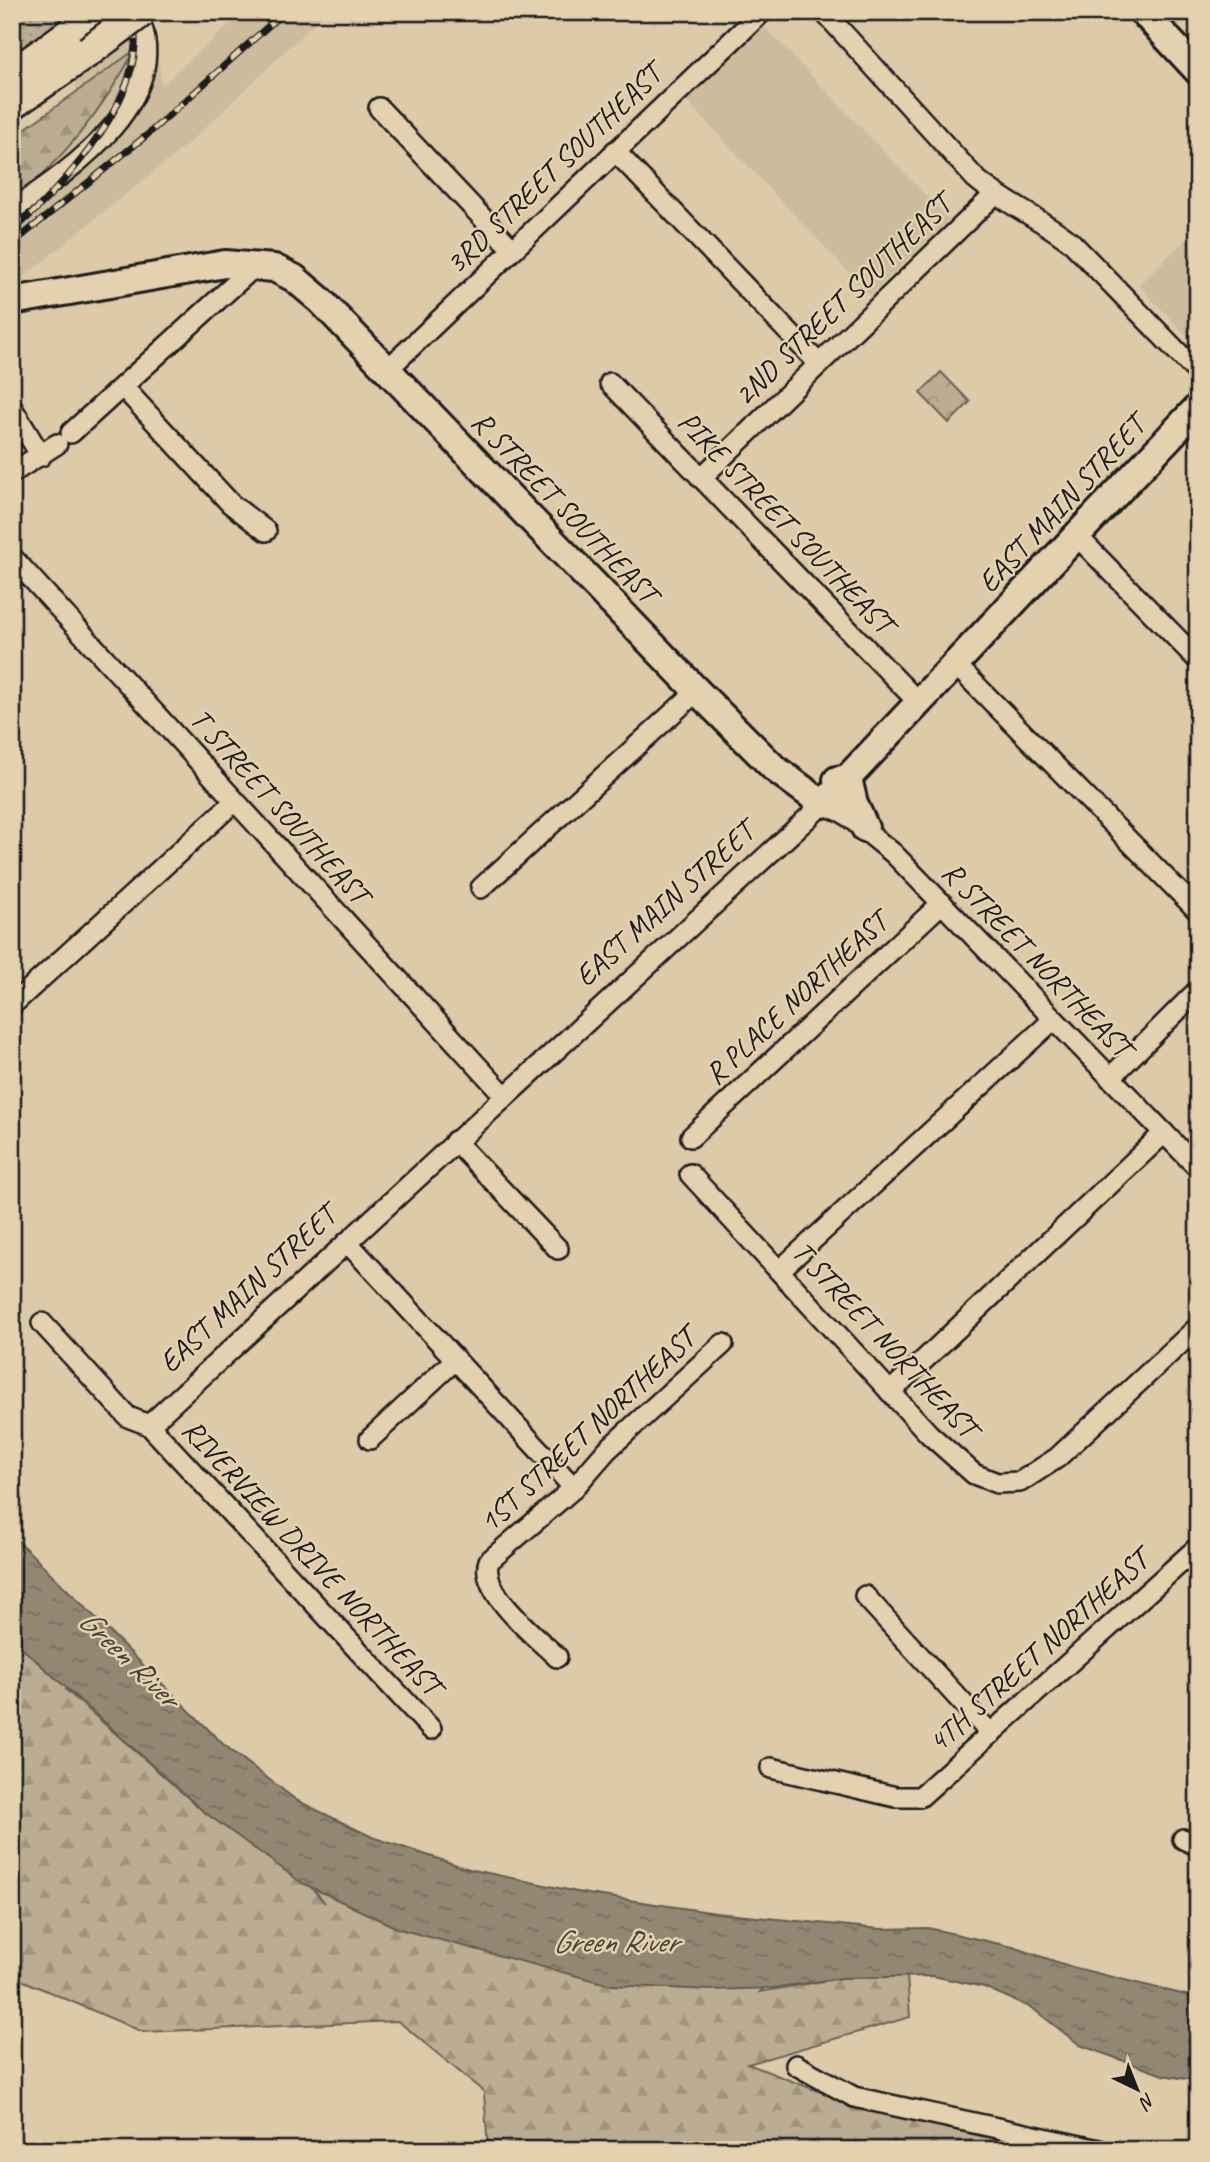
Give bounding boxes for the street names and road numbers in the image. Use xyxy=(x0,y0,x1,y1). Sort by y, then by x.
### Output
street label: 3RD STREET SOUTHEAST xyxy=(437,51,674,282)
street label: 2ND STREET SOUTHEAST xyxy=(725,181,964,413)
street label: EAST MAIN STREET xyxy=(969,402,1158,600)
street label: R STREET SOUTHEAST xyxy=(464,403,671,616)
street label: PIKE STREET SOUTHEAST xyxy=(670,403,907,646)
street label: T STREET SOUTHEAST xyxy=(182,700,382,916)
street label: EAST MAIN STREET xyxy=(567,809,767,994)
street label: R STREET NORTHEAST xyxy=(934,853,1145,1070)
street label: R PLACE NORTHEAST xyxy=(696,899,900,1093)
street label: EAST MAIN STREET xyxy=(151,1192,349,1381)
street label: T STREET NORTHEAST xyxy=(784,1233,991,1450)
street label: 1ST STREET NORTHEAST xyxy=(471,1315,709,1540)
street label: RIVERVIEW DRIVE NORTHEAST xyxy=(174,1411,455,1708)
street label: 4TH STREET NORTHEAST xyxy=(920,1537,1162,1760)

